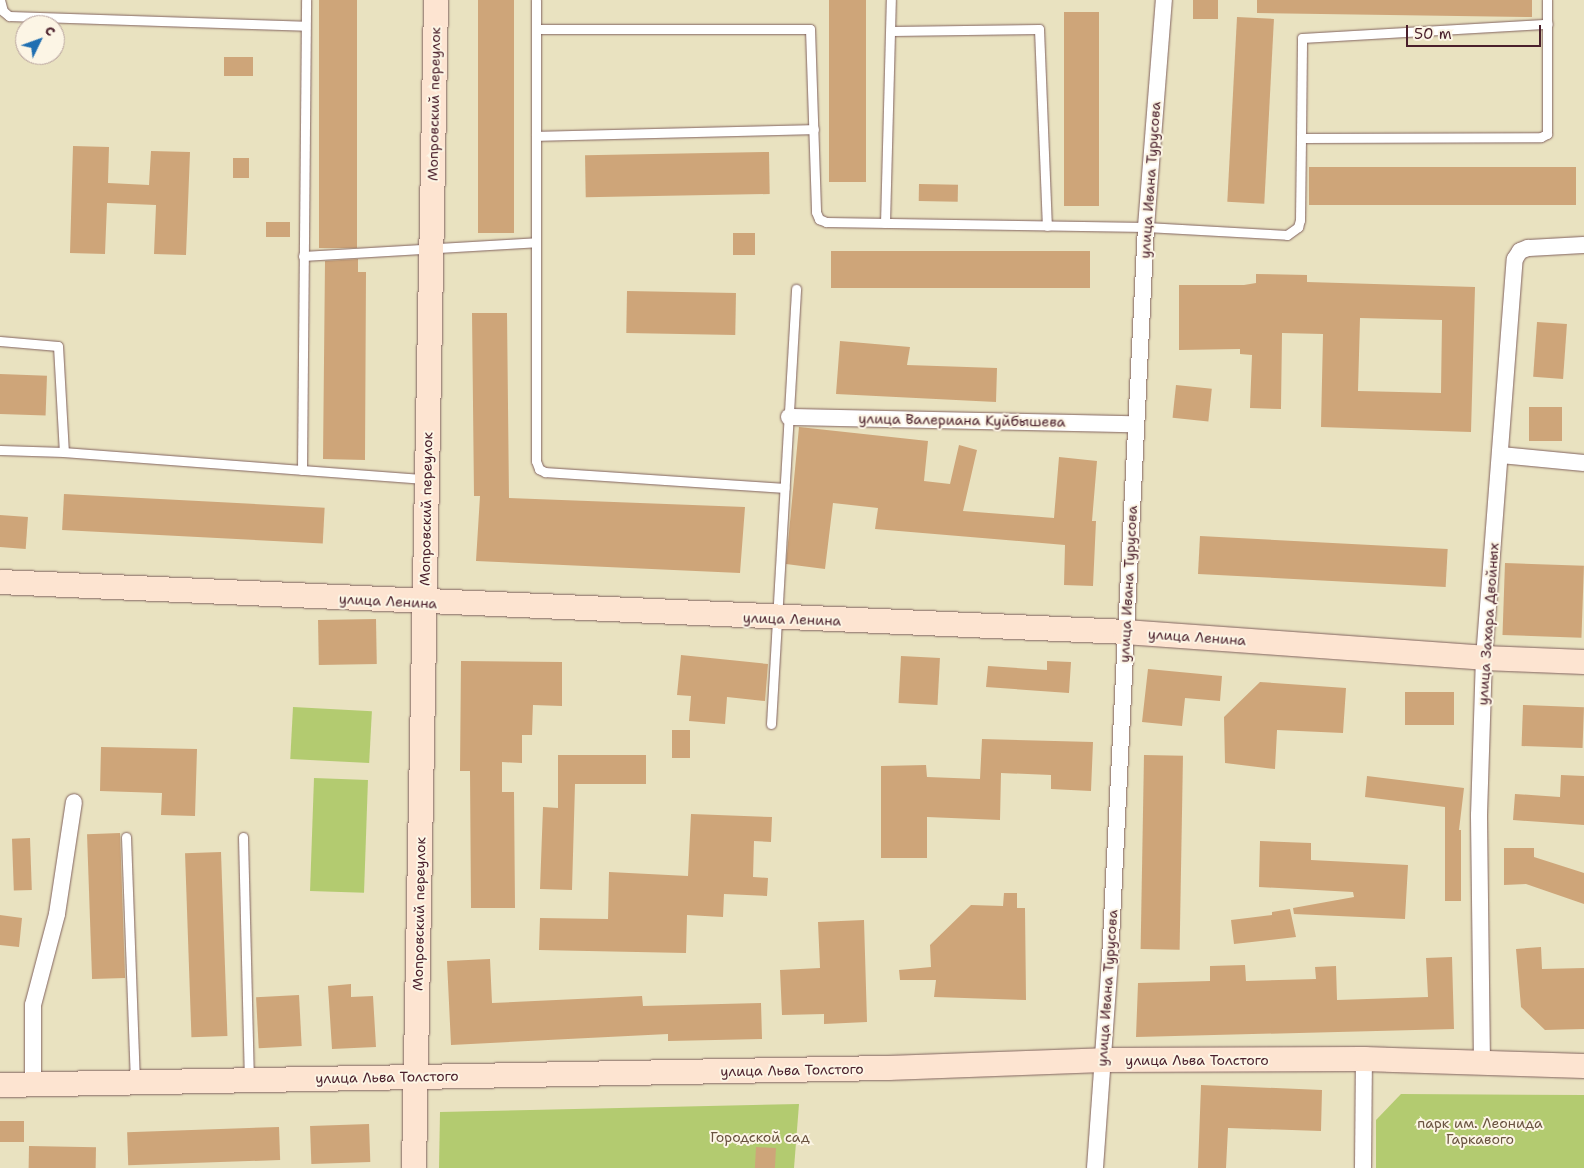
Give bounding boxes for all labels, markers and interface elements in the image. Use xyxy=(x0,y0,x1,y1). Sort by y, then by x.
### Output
north arrow xyxy=(15,15,65,65)
scale bar xyxy=(1409,15,1544,47)
text: С xyxy=(41,21,60,40)
text: 50 m xyxy=(1414,24,1452,44)
street label: Мопровский переулок xyxy=(424,27,444,181)
street label: улица Ивана Турусова xyxy=(1136,101,1164,259)
street label: улица Валериана Куйбышева xyxy=(858,410,1066,430)
street label: Мопровский переулок xyxy=(416,432,436,586)
street label: улица Ивана Турусова xyxy=(1115,505,1141,663)
street label: улица Захара Двойных xyxy=(1474,542,1502,706)
street label: улица Ленина xyxy=(338,590,438,612)
street label: улица Ленина xyxy=(743,609,841,629)
street label: улица Ленина xyxy=(1147,625,1247,649)
street label: Мопровский переулок xyxy=(409,837,429,991)
street label: улица Ивана Турусова xyxy=(1093,909,1121,1067)
street label: улица Льва Толстого xyxy=(1125,1052,1269,1068)
street label: улица Льва Толстого xyxy=(720,1060,864,1080)
street label: улица Льва Толстого xyxy=(315,1067,459,1087)
park label: парк им. Леонида Гаркавого xyxy=(1417,1115,1543,1148)
park label: Городской сад xyxy=(710,1129,810,1145)

